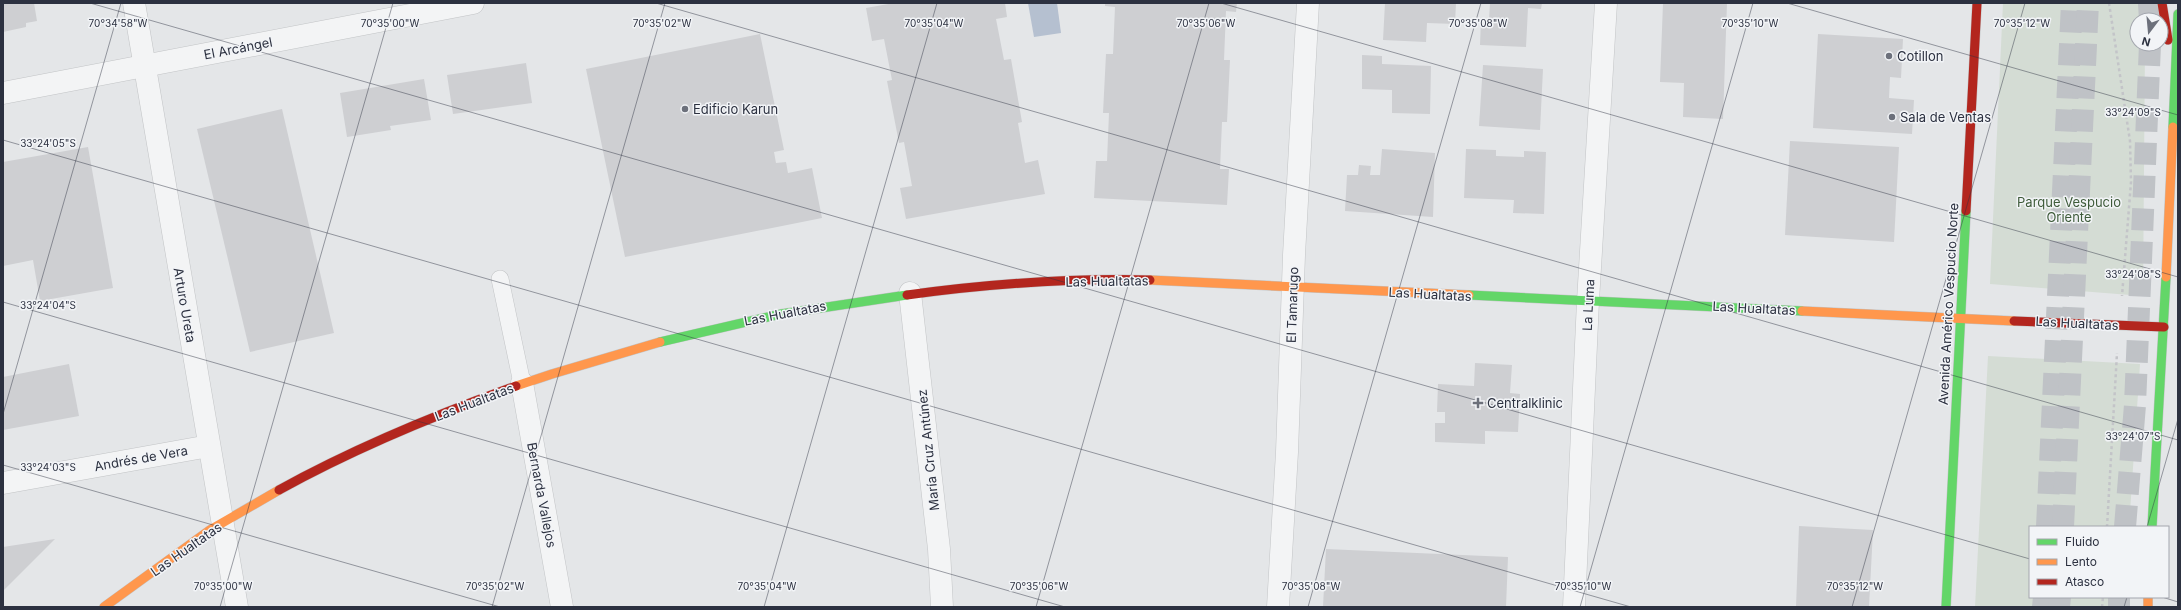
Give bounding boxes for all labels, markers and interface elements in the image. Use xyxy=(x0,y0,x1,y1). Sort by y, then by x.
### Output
north arrow xyxy=(2129,12,2169,52)
text: 70°34'58"W xyxy=(89,17,148,29)
text: 70°35'00"W xyxy=(361,17,420,29)
text: 70°35'02"W xyxy=(633,17,691,29)
text: 70°35'04"W xyxy=(905,17,964,29)
text: 70°35'06"W xyxy=(1177,17,1235,29)
text: 70°35'08"W xyxy=(1449,17,1507,29)
text: 70°35'10"W xyxy=(1722,17,1778,29)
text: 70°35'12"W xyxy=(1994,17,2050,29)
street label: El Arcángel xyxy=(202,34,274,62)
text: N xyxy=(2140,34,2152,49)
place label: Cotillon xyxy=(1897,48,1943,64)
marker: Cotillon xyxy=(1884,51,1894,61)
place label: Edificio Karun xyxy=(693,101,778,117)
marker: Edificio Karun xyxy=(680,104,690,114)
text: 33°24'09"S xyxy=(2105,106,2161,118)
place label: Sala de Ventas xyxy=(1900,109,1991,125)
marker: Sala de Ventas xyxy=(1887,112,1897,122)
text: 33°24'05"S xyxy=(20,137,76,149)
park label: Parque Vespucio Oriente xyxy=(2017,194,2121,225)
street label: Avenida Américo Vespucio Norte xyxy=(1935,203,1961,405)
street label: Arturo Ureta xyxy=(171,266,199,344)
street label: El Tamarugo xyxy=(1283,266,1301,343)
text: 33°24'08"S xyxy=(2105,268,2161,280)
street label: Las Hualtatas xyxy=(1065,272,1149,290)
street label: La Luma xyxy=(1579,279,1597,331)
street label: Las Hualtatas xyxy=(1388,284,1472,304)
street label: Las Hualtatas xyxy=(743,297,828,329)
street label: Las Hualtatas xyxy=(1712,298,1796,318)
text: 33°24'04"S xyxy=(20,299,76,311)
street label: Las Hualtatas xyxy=(2035,313,2119,333)
street label: Las Hualtatas xyxy=(432,380,516,424)
street label: María Cruz Antúnez xyxy=(914,388,942,512)
place label: Centralklinic xyxy=(1487,395,1563,411)
marker: Centralklinic xyxy=(1472,397,1484,409)
text: 33°24'07"S xyxy=(2105,430,2161,442)
street label: Bernarda Vallejos xyxy=(524,441,560,549)
street label: Andrés de Vera xyxy=(93,442,189,474)
text: 33°24'03"S xyxy=(20,461,76,473)
street label: Las Hualtatas xyxy=(147,518,225,579)
legend xyxy=(2029,526,2169,598)
text: Fluido xyxy=(2065,534,2100,549)
text: Lento xyxy=(2065,554,2097,569)
text: Atasco xyxy=(2065,574,2104,589)
text: 70°35'00"W xyxy=(194,580,253,592)
text: 70°35'02"W xyxy=(466,580,524,592)
text: 70°35'04"W xyxy=(738,580,797,592)
text: 70°35'06"W xyxy=(1010,580,1068,592)
text: 70°35'08"W xyxy=(1282,580,1340,592)
text: 70°35'10"W xyxy=(1555,580,1611,592)
text: 70°35'12"W xyxy=(1827,580,1883,592)

